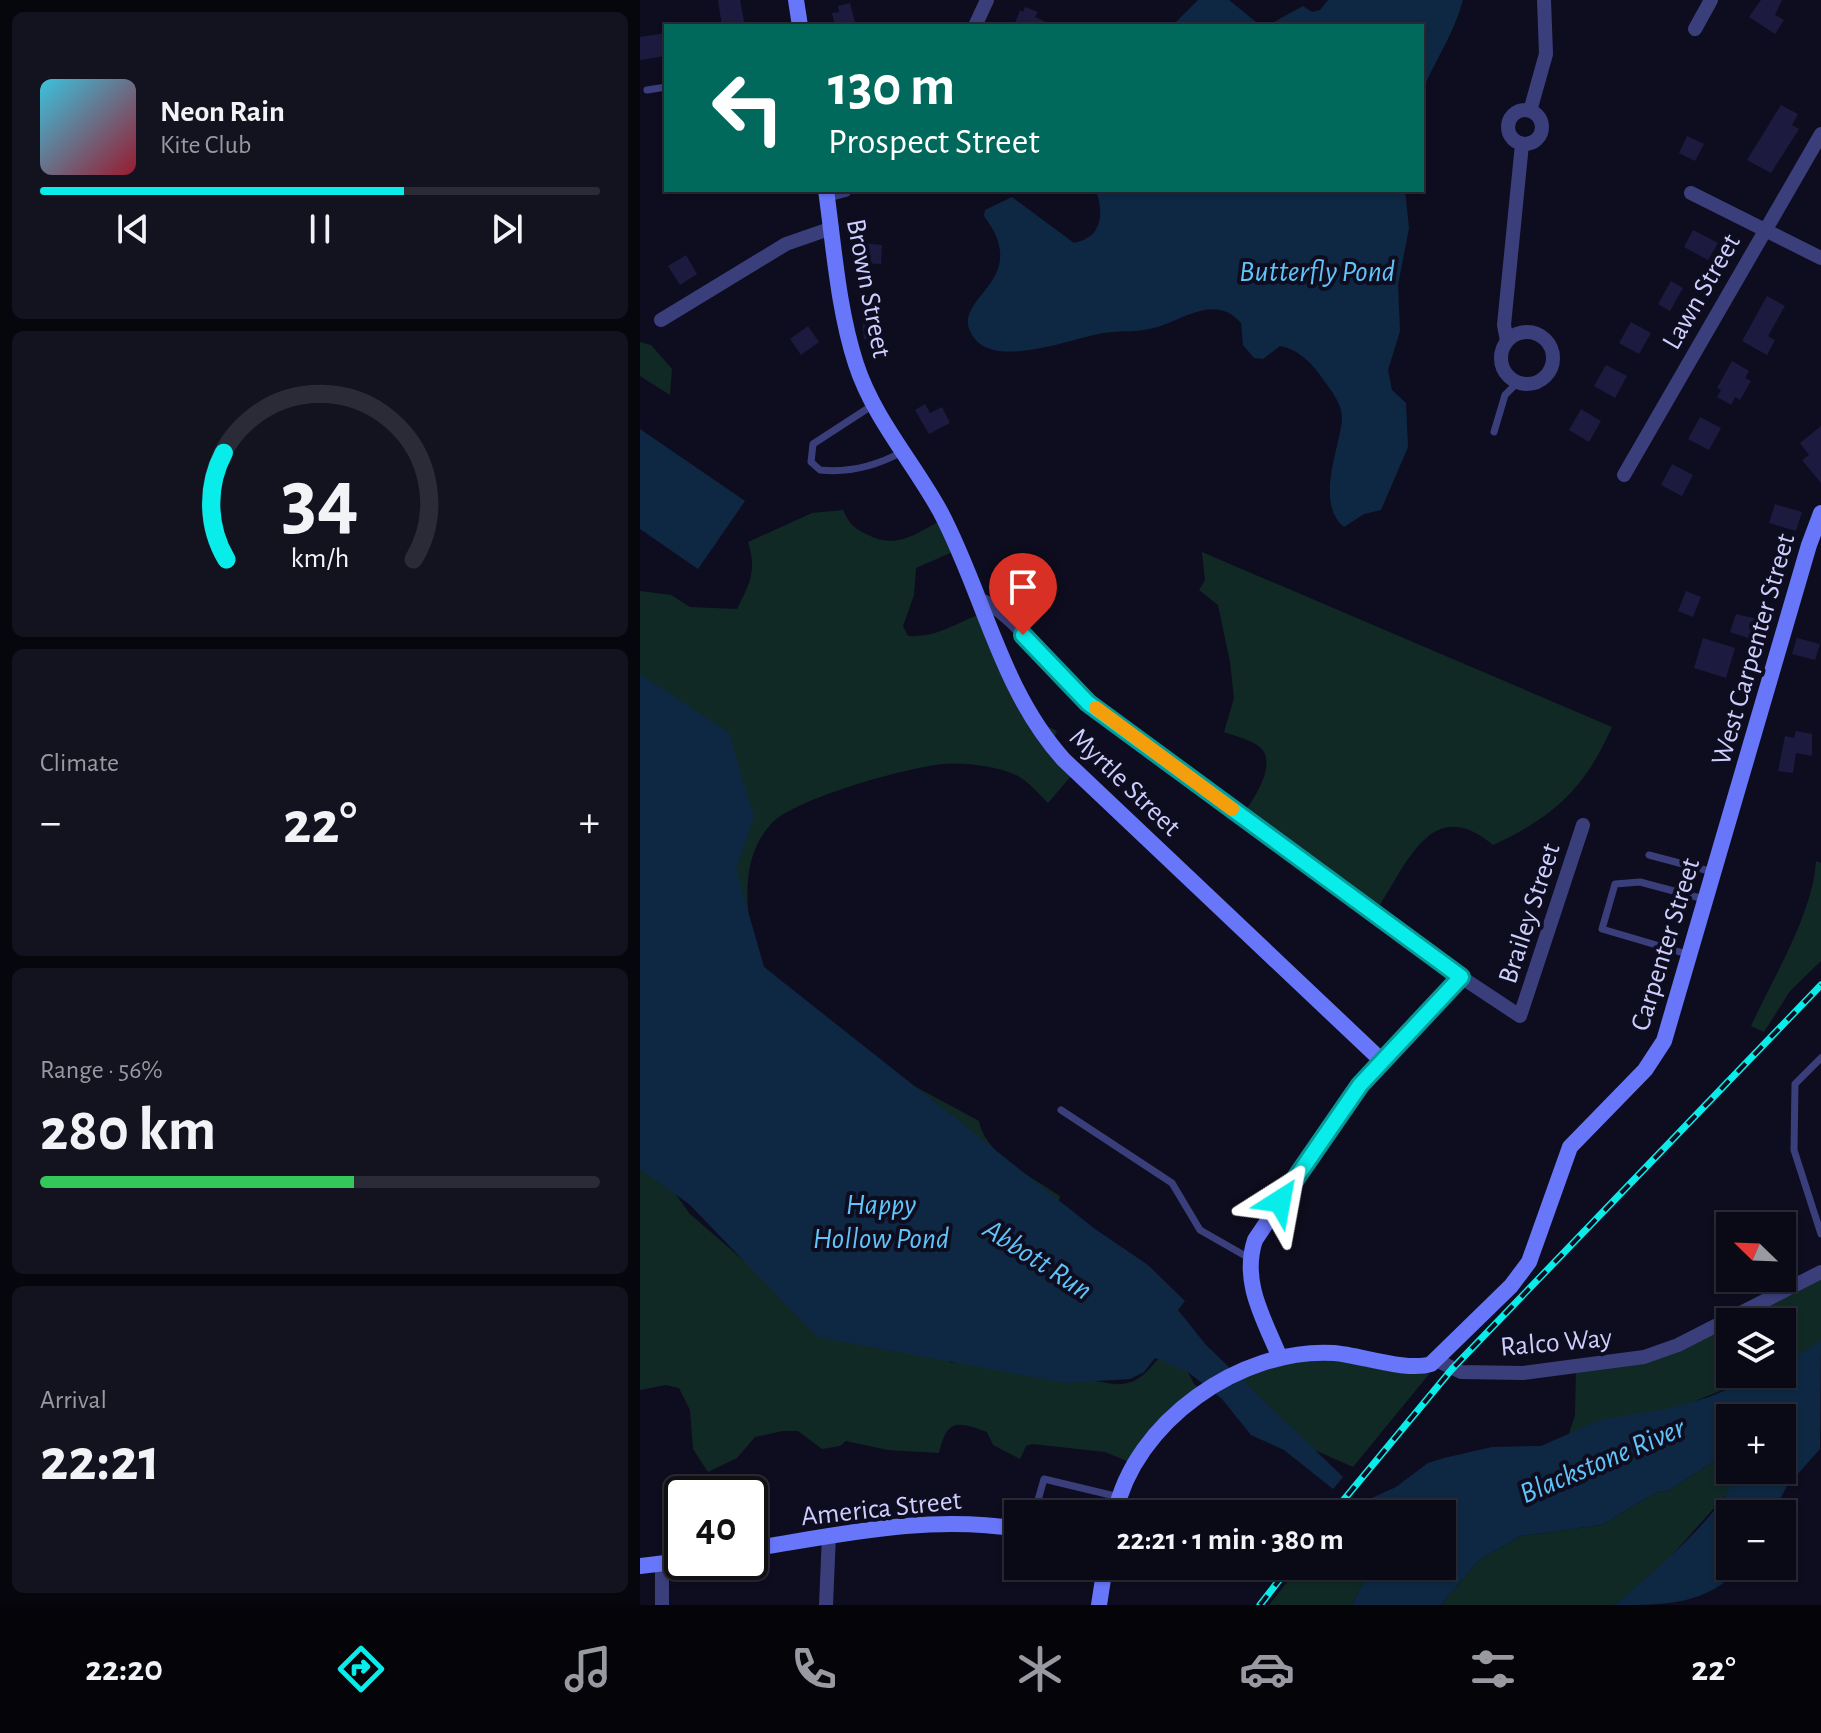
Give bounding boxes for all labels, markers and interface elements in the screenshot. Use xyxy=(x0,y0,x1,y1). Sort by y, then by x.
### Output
icon: left xyxy=(696,56,800,160)
text: 130 m xyxy=(828,59,955,115)
text: Neon Rain xyxy=(160,97,285,127)
text: Prospect Street xyxy=(828,124,1040,160)
text: Kite Club xyxy=(160,132,251,158)
icon: previous xyxy=(111,207,155,251)
icon: pause xyxy=(298,207,342,251)
icon: next xyxy=(485,207,529,251)
street label: Brown Street xyxy=(841,217,895,360)
street label: Lawn Street xyxy=(1658,229,1746,354)
water label: Butterfly Pond xyxy=(1239,257,1395,287)
text: 34 xyxy=(281,458,359,542)
street label: West Carpenter Street xyxy=(1707,531,1800,769)
text: km/h xyxy=(291,544,349,573)
pin xyxy=(989,553,1057,635)
icon: arrive xyxy=(1001,565,1045,609)
street label: Myrtle Street xyxy=(1064,723,1185,842)
text: Climate xyxy=(40,750,119,776)
text: 22° xyxy=(283,794,357,854)
text: − xyxy=(40,801,61,845)
text: + xyxy=(579,801,600,845)
street label: Brailey Street xyxy=(1494,840,1566,987)
street label: Carpenter Street xyxy=(1626,855,1705,1034)
text: Range · 56% xyxy=(40,1057,163,1083)
text: 280 km xyxy=(40,1101,216,1161)
position arrow xyxy=(1238,1159,1322,1243)
water label: Happy Hollow Pond xyxy=(813,1190,949,1254)
north arrow xyxy=(1716,1212,1796,1292)
map controls xyxy=(1716,1212,1796,1580)
water label: Abbott Run xyxy=(977,1213,1097,1306)
button: layers xyxy=(1716,1308,1796,1388)
street label: Ralco Way xyxy=(1499,1324,1613,1362)
text: Arrival xyxy=(40,1387,107,1413)
button: + xyxy=(1716,1404,1796,1484)
water label: Blackstone River xyxy=(1515,1412,1691,1509)
text: 22:21 xyxy=(40,1431,160,1491)
speed limit sign: 40 xyxy=(664,1476,768,1580)
street label: America Street xyxy=(800,1487,963,1531)
button: − xyxy=(1716,1500,1796,1580)
text: 22:21 · 1 min · 380 m xyxy=(1116,1525,1344,1555)
icon: directions xyxy=(333,1641,389,1697)
icon: music xyxy=(560,1641,616,1697)
icon: phone xyxy=(786,1641,842,1697)
icon: climate xyxy=(1012,1641,1068,1697)
icon: car xyxy=(1239,1641,1295,1697)
icon: filters xyxy=(1465,1641,1521,1697)
text: 22:20 xyxy=(85,1651,163,1687)
text: 22° xyxy=(1691,1651,1736,1687)

